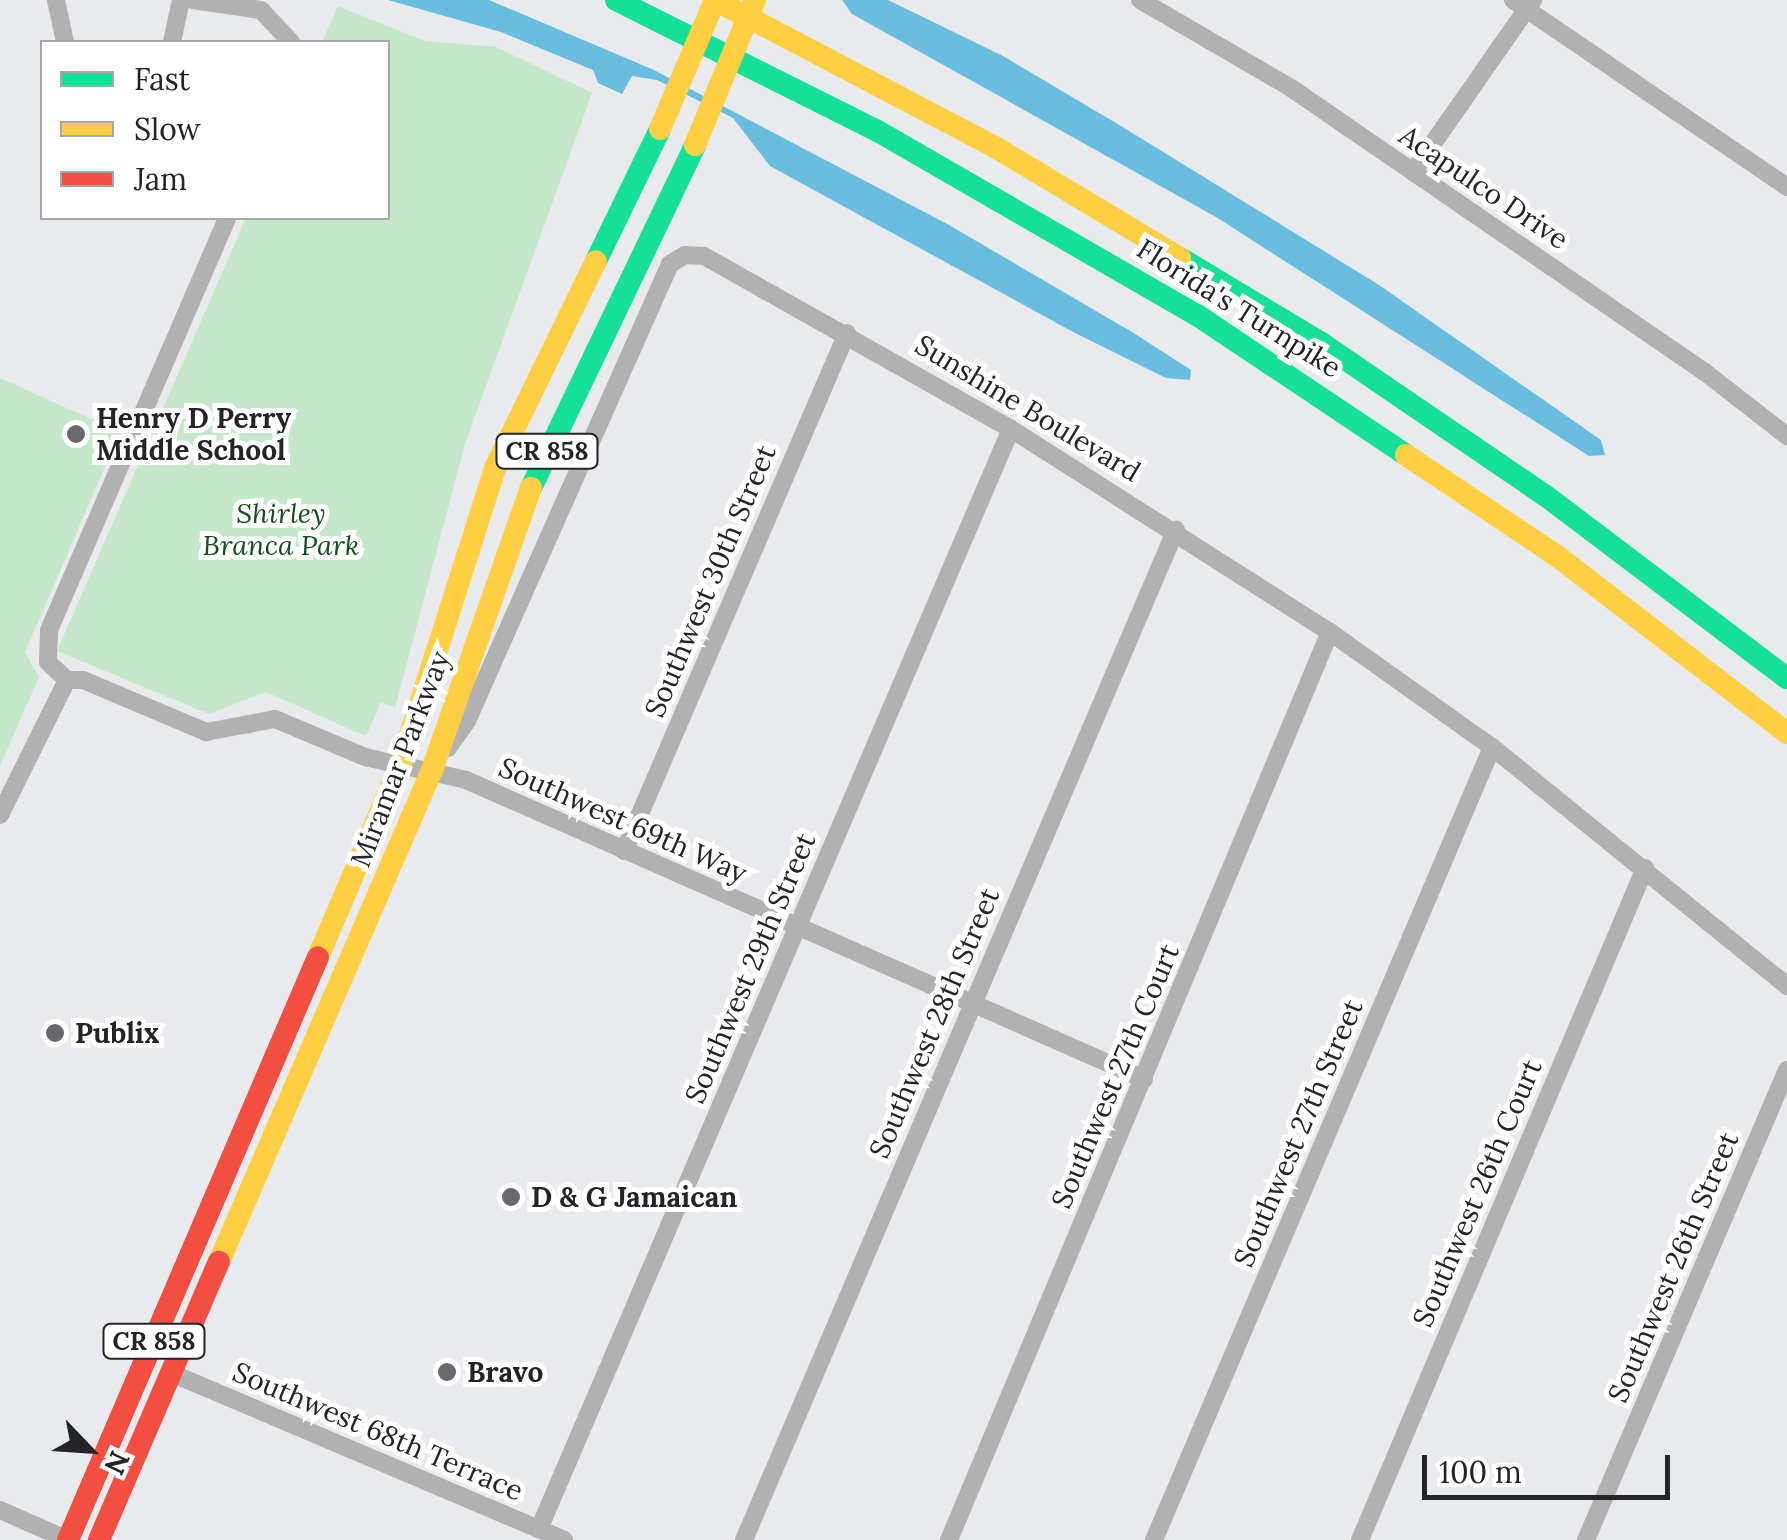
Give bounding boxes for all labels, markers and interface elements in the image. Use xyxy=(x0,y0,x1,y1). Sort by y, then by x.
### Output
legend xyxy=(40,40,390,220)
text: Fast xyxy=(134,60,190,98)
text: Slow xyxy=(134,110,200,148)
street label: Acapulco Drive xyxy=(1393,118,1575,256)
text: Jam xyxy=(134,160,187,198)
street label: Florida's Turnpike xyxy=(1131,232,1347,384)
street label: Sunshine Boulevard xyxy=(909,327,1147,489)
place label: Henry D Perry Middle School xyxy=(96,401,291,467)
marker: Henry D Perry Middle School xyxy=(65,423,87,445)
road number: CR 858 xyxy=(494,431,600,471)
street label: Southwest 30th Street xyxy=(637,440,783,722)
park label: Shirley Branca Park xyxy=(203,496,359,562)
street label: Miramar Parkway xyxy=(343,646,457,872)
street label: Southwest 69th Way xyxy=(494,750,752,890)
street label: Southwest 29th Street xyxy=(678,828,822,1108)
street label: Southwest 28th Street xyxy=(862,883,1006,1163)
street label: Southwest 27th Court xyxy=(1044,939,1186,1213)
street label: Southwest 27th Street xyxy=(1226,994,1370,1272)
place label: Publix xyxy=(75,1016,159,1050)
marker: Publix xyxy=(44,1022,66,1044)
street label: Southwest 26th Court xyxy=(1405,1054,1549,1332)
street label: Southwest 26th Street xyxy=(1601,1127,1745,1407)
place label: D & G Jamaican xyxy=(531,1180,737,1214)
marker: D & G Jamaican xyxy=(500,1186,522,1208)
road number: CR 858 xyxy=(102,1321,206,1361)
street label: Southwest 68th Terrace xyxy=(228,1355,528,1507)
place label: Bravo xyxy=(467,1355,543,1389)
marker: Bravo xyxy=(436,1361,458,1383)
north arrow xyxy=(40,1400,140,1500)
scale bar xyxy=(1427,1435,1674,1497)
text: N xyxy=(96,1445,138,1480)
text: 100 m xyxy=(1439,1453,1522,1491)

